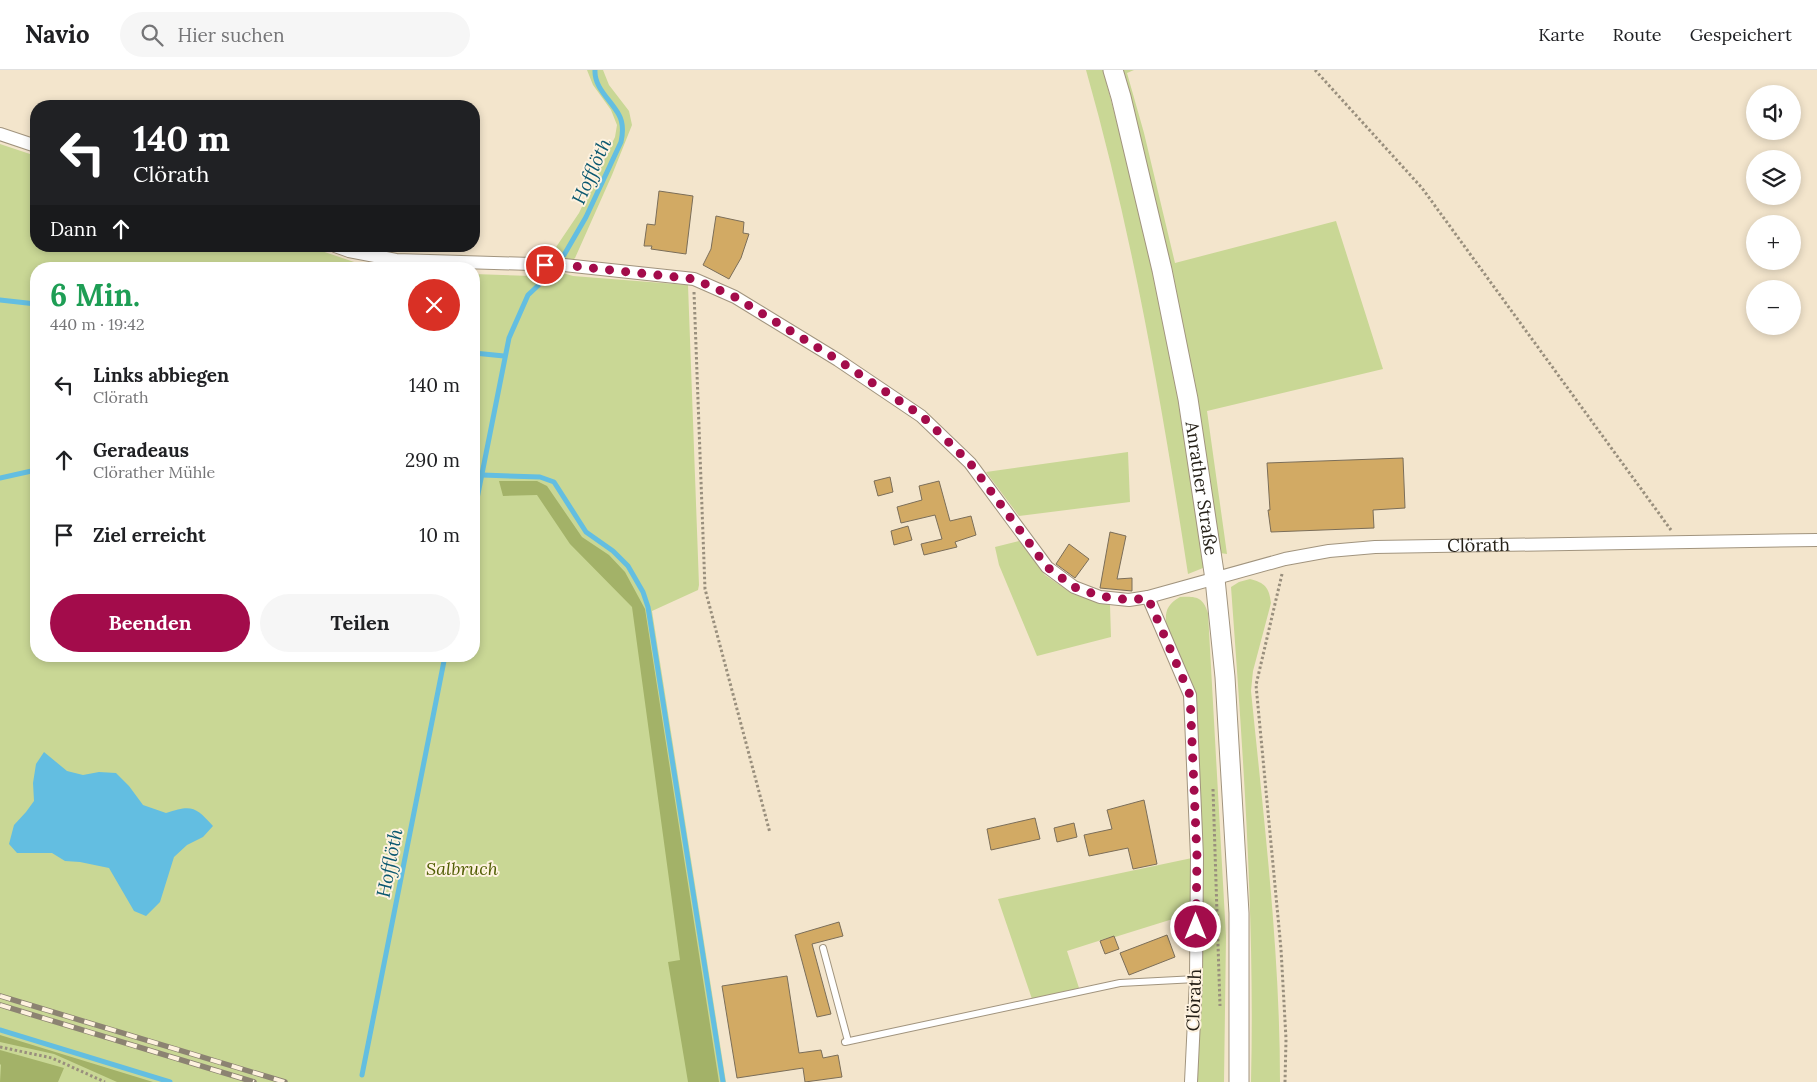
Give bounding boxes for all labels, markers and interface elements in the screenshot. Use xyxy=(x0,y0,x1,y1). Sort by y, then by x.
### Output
search box xyxy=(120,12,470,57)
text: Navio xyxy=(25,19,90,50)
icon: search xyxy=(138,21,166,49)
text: Hier suchen xyxy=(178,23,285,47)
text: Karte xyxy=(1538,23,1584,46)
text: Route xyxy=(1612,23,1662,46)
text: Gespeichert xyxy=(1690,23,1792,46)
map controls xyxy=(1746,85,1801,335)
button: sound xyxy=(1746,85,1801,140)
text: 140 m xyxy=(133,116,230,161)
icon: left xyxy=(50,120,115,185)
water label: Hofflöth xyxy=(566,134,616,208)
button: layers xyxy=(1746,150,1801,205)
text: Clörath xyxy=(133,160,210,188)
icon: ahead xyxy=(107,215,135,243)
button: + xyxy=(1746,215,1801,270)
text: Dann xyxy=(50,217,97,241)
pin xyxy=(524,244,566,286)
icon: arrive xyxy=(531,251,559,279)
text: 6 Min. xyxy=(50,276,140,314)
button: close xyxy=(408,279,460,331)
button: − xyxy=(1746,280,1801,335)
text: 440 m · 19:42 xyxy=(50,314,145,334)
text: Links abbiegen xyxy=(93,363,229,387)
icon: left xyxy=(50,371,78,399)
text: 140 m xyxy=(409,373,460,397)
text: Clörath xyxy=(93,387,149,407)
street label: Anrather Straße xyxy=(1180,419,1223,557)
text: Geradeaus xyxy=(93,438,189,462)
icon: ahead xyxy=(50,446,78,474)
text: 290 m xyxy=(405,448,460,472)
text: Clörather Mühle xyxy=(93,462,215,482)
icon: arrive xyxy=(50,521,78,549)
text: Ziel erreicht xyxy=(93,523,206,547)
text: 10 m xyxy=(419,523,460,547)
street label: Clörath xyxy=(1447,533,1510,557)
button: Beenden xyxy=(50,594,250,652)
button: Teilen xyxy=(260,594,460,652)
water label: Hofflöth xyxy=(371,826,407,900)
park label: Salbruch xyxy=(426,857,499,880)
position arrow xyxy=(1169,900,1221,952)
street label: Clörath xyxy=(1181,968,1206,1032)

